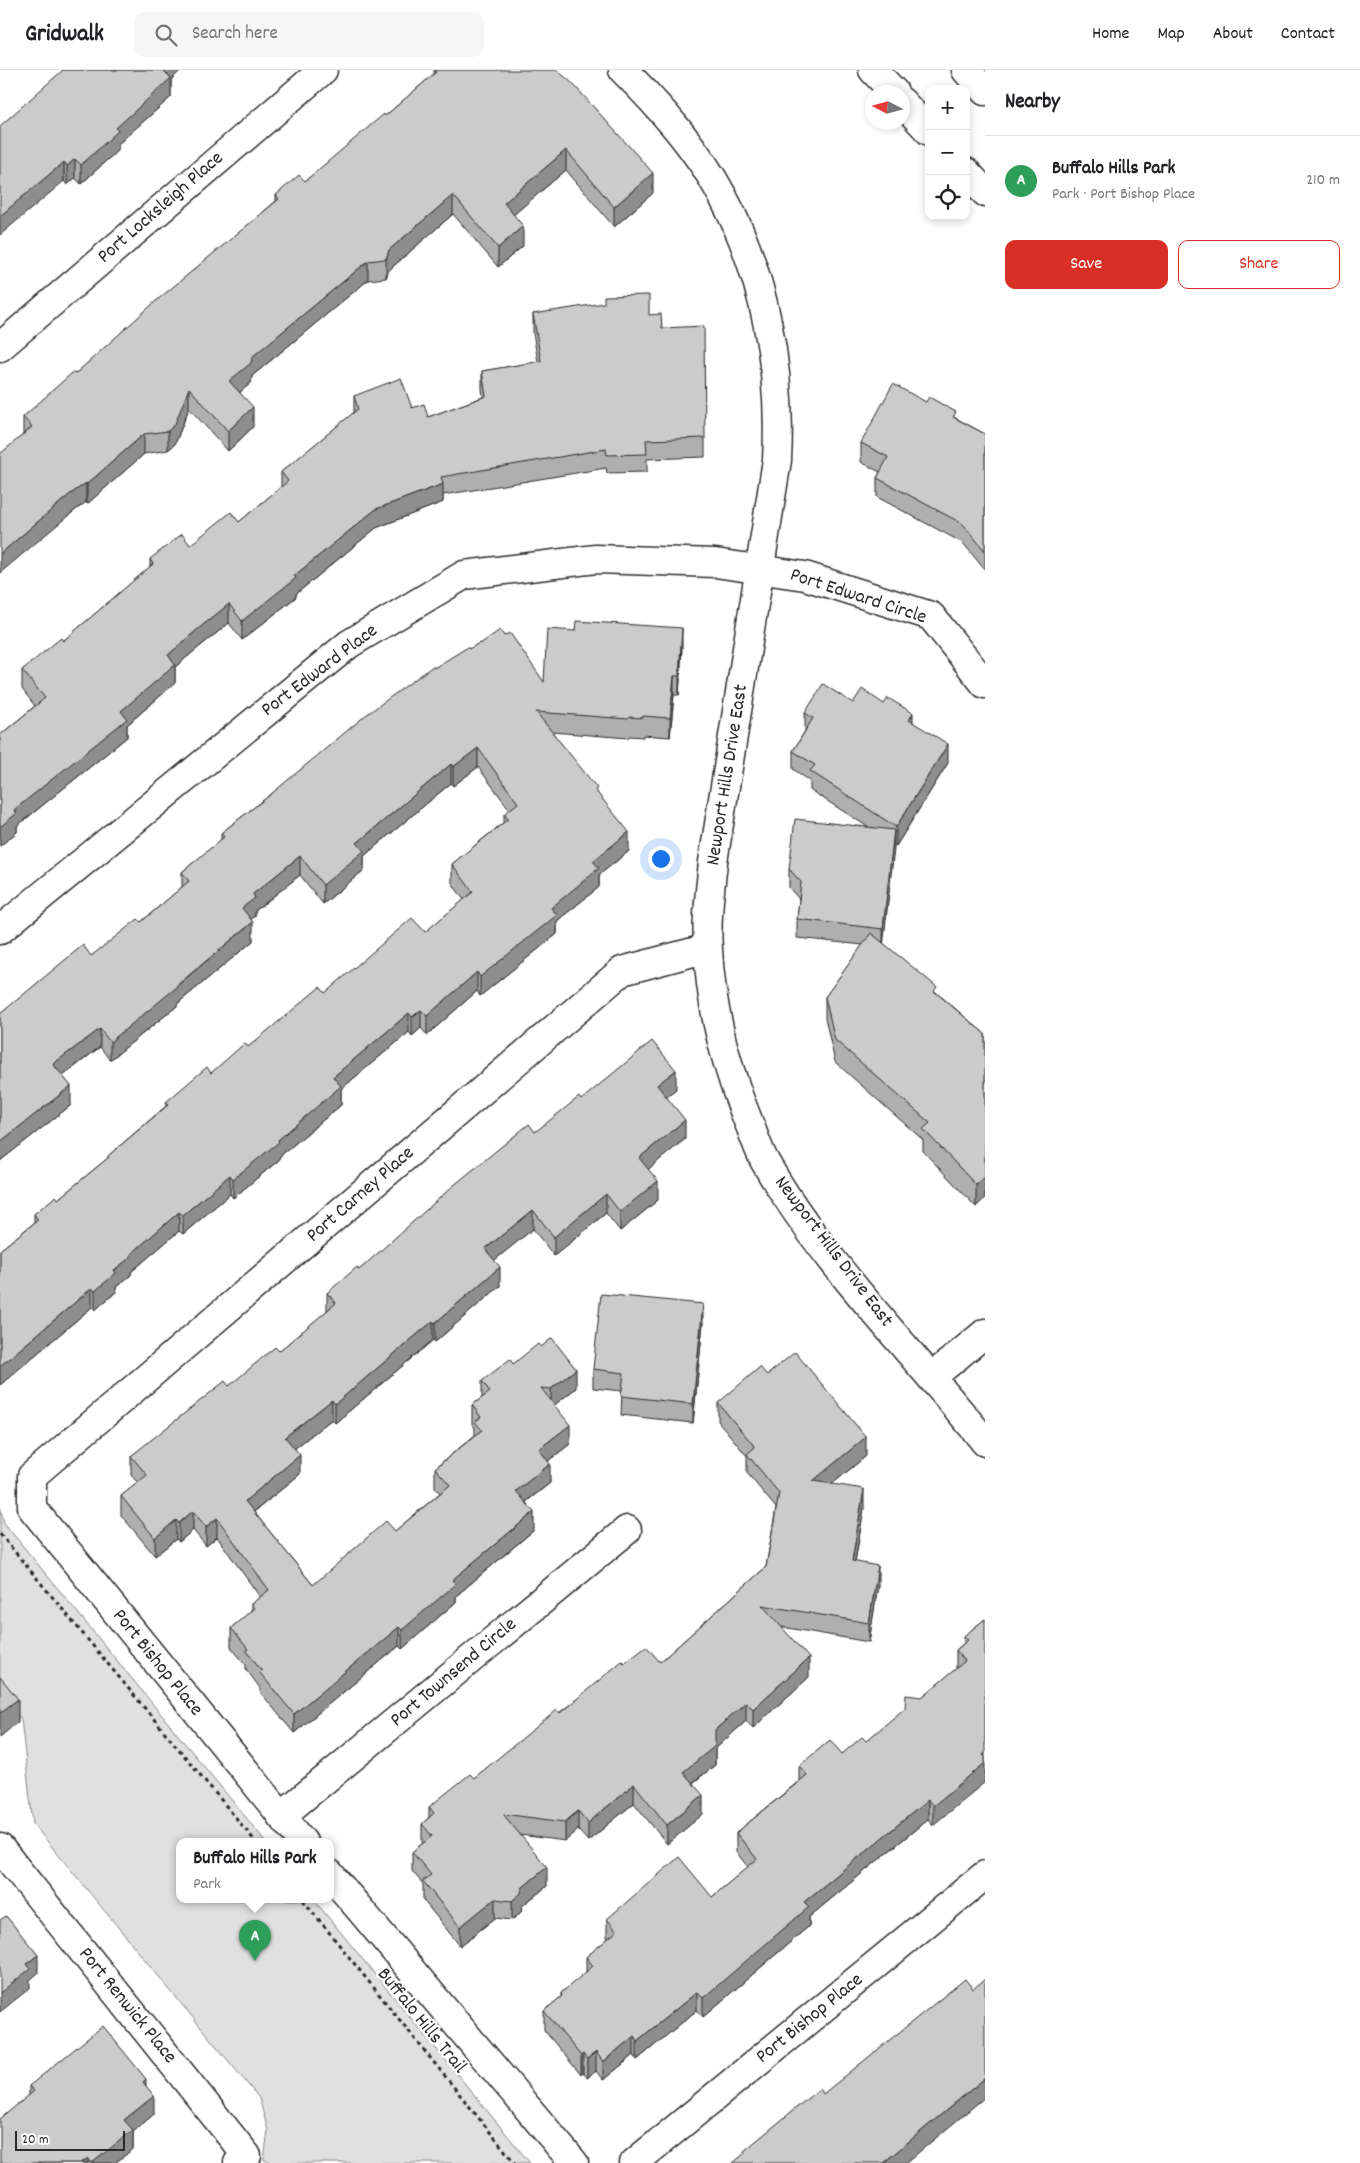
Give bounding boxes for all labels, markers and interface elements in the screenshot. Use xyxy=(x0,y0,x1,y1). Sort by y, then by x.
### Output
search box xyxy=(134,12,484,57)
text: Gridwalk xyxy=(25,18,104,52)
icon: search xyxy=(152,21,180,49)
text: Search here xyxy=(192,21,278,48)
text: Home xyxy=(1092,22,1129,47)
text: Map xyxy=(1157,22,1185,47)
text: About xyxy=(1213,22,1253,47)
text: Contact xyxy=(1281,22,1335,47)
north arrow xyxy=(865,85,910,130)
map controls xyxy=(925,85,970,220)
button: + xyxy=(925,85,970,130)
text: Nearby xyxy=(1005,88,1060,118)
button: − xyxy=(925,130,970,175)
street label: Port Locksleigh Place xyxy=(92,145,230,271)
text: Buffalo Hills Park xyxy=(1052,156,1175,183)
text: A xyxy=(1017,169,1025,192)
text: 210 m xyxy=(1306,169,1340,192)
button: locate xyxy=(925,175,970,220)
text: Park · Port Bishop Place xyxy=(1052,183,1195,206)
button: Save xyxy=(1005,240,1168,289)
button: Share xyxy=(1178,240,1340,289)
street label: Port Edward Circle xyxy=(786,562,930,632)
street label: Port Edward Place xyxy=(256,618,384,724)
street label: Newport Hills Drive East xyxy=(700,682,756,868)
your location xyxy=(648,846,674,872)
street label: Port Carney Place xyxy=(301,1140,421,1250)
street label: Newport Hills Drive East xyxy=(767,1171,899,1333)
street label: Port Bishop Place xyxy=(105,1603,209,1723)
street label: Port Townsend Circle xyxy=(385,1612,524,1734)
popup xyxy=(176,1838,334,1903)
text: Buffalo Hills Park xyxy=(193,1846,317,1873)
text: Park xyxy=(193,1873,221,1896)
pin: A xyxy=(239,1920,271,1961)
street label: Port Renwick Place xyxy=(71,1942,183,2070)
street label: Buffalo Hills Trail xyxy=(370,1962,473,2080)
street label: Port Bishop Place xyxy=(750,1967,870,2071)
scale bar xyxy=(15,2128,125,2151)
text: 20 m xyxy=(22,2130,49,2150)

